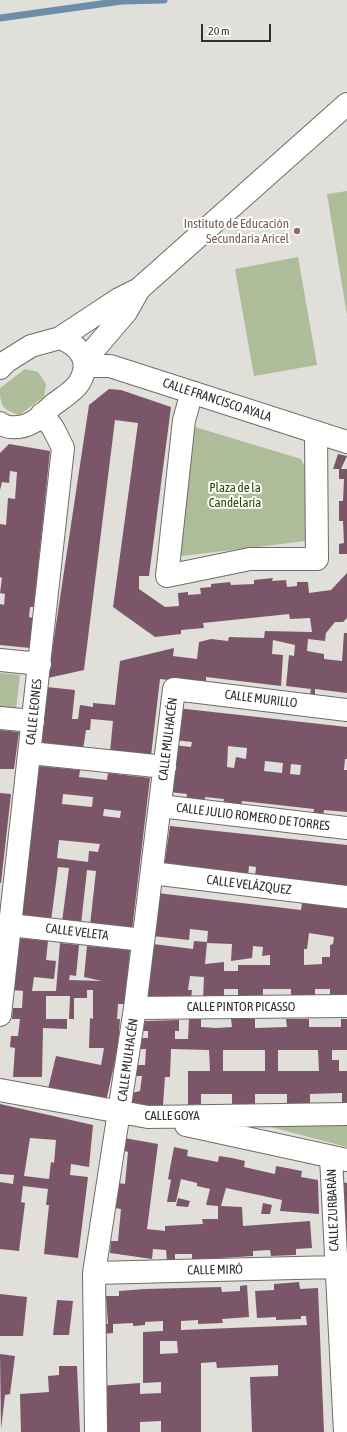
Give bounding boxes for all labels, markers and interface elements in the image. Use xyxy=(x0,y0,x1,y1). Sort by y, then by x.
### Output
scale bar xyxy=(203,16,273,42)
text: 20 m xyxy=(208,24,230,38)
place label: Instituto de Educación Secundaria Aricel xyxy=(184,216,289,247)
marker: Instituto de Educación Secundaria Aricel xyxy=(292,226,302,236)
street label: CALLE FRANCISCO AYALA xyxy=(161,375,273,425)
park label: Plaza de la Candelaría xyxy=(209,480,261,511)
street label: CALLE LEONES xyxy=(23,678,45,746)
street label: CALLE MURILLO xyxy=(224,687,298,711)
street label: CALLE MULHACÉN xyxy=(155,696,181,782)
street label: CALLE JULIO ROMERO DE TORRES xyxy=(175,800,331,834)
street label: CALLE VELÁZQUEZ xyxy=(206,872,292,898)
street label: CALLE VELETA xyxy=(44,920,110,944)
street label: CALLE PINTOR PICASSO xyxy=(187,999,295,1015)
street label: CALLE MULHACÉN xyxy=(114,1017,142,1103)
street label: CALLE GOYA xyxy=(144,1108,200,1124)
street label: CALLE ZURBARÁN xyxy=(324,1168,342,1252)
street label: CALLE MIRÓ xyxy=(187,1262,243,1278)

